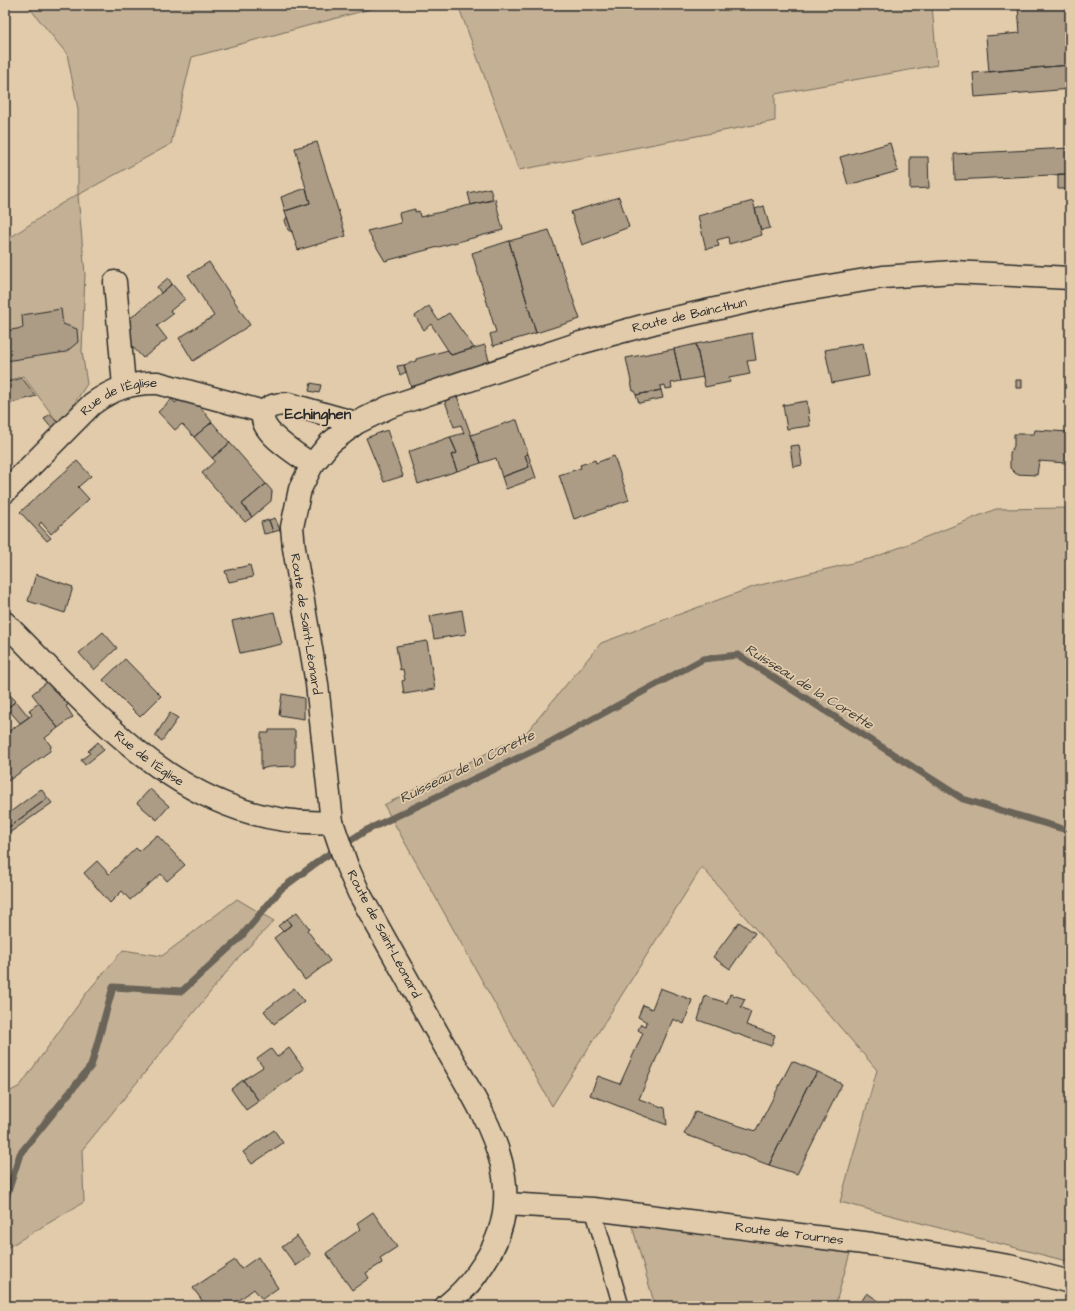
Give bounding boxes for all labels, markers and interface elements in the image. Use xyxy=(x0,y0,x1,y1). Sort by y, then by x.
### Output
street label: Route de Baincthun xyxy=(630,293,749,337)
street label: Rue de l'Église xyxy=(76,374,157,420)
district label: Echinghen xyxy=(285,404,352,427)
street label: Route de Saint-Léonard xyxy=(286,552,326,696)
water label: Ruisseau de la Corette xyxy=(741,639,878,735)
water label: Ruisseau de la Corette xyxy=(396,725,539,808)
street label: Rue de l'Église xyxy=(110,726,187,790)
street label: Route de Saint-Léonard xyxy=(343,867,426,1001)
street label: Route de Tournes xyxy=(734,1218,845,1249)

